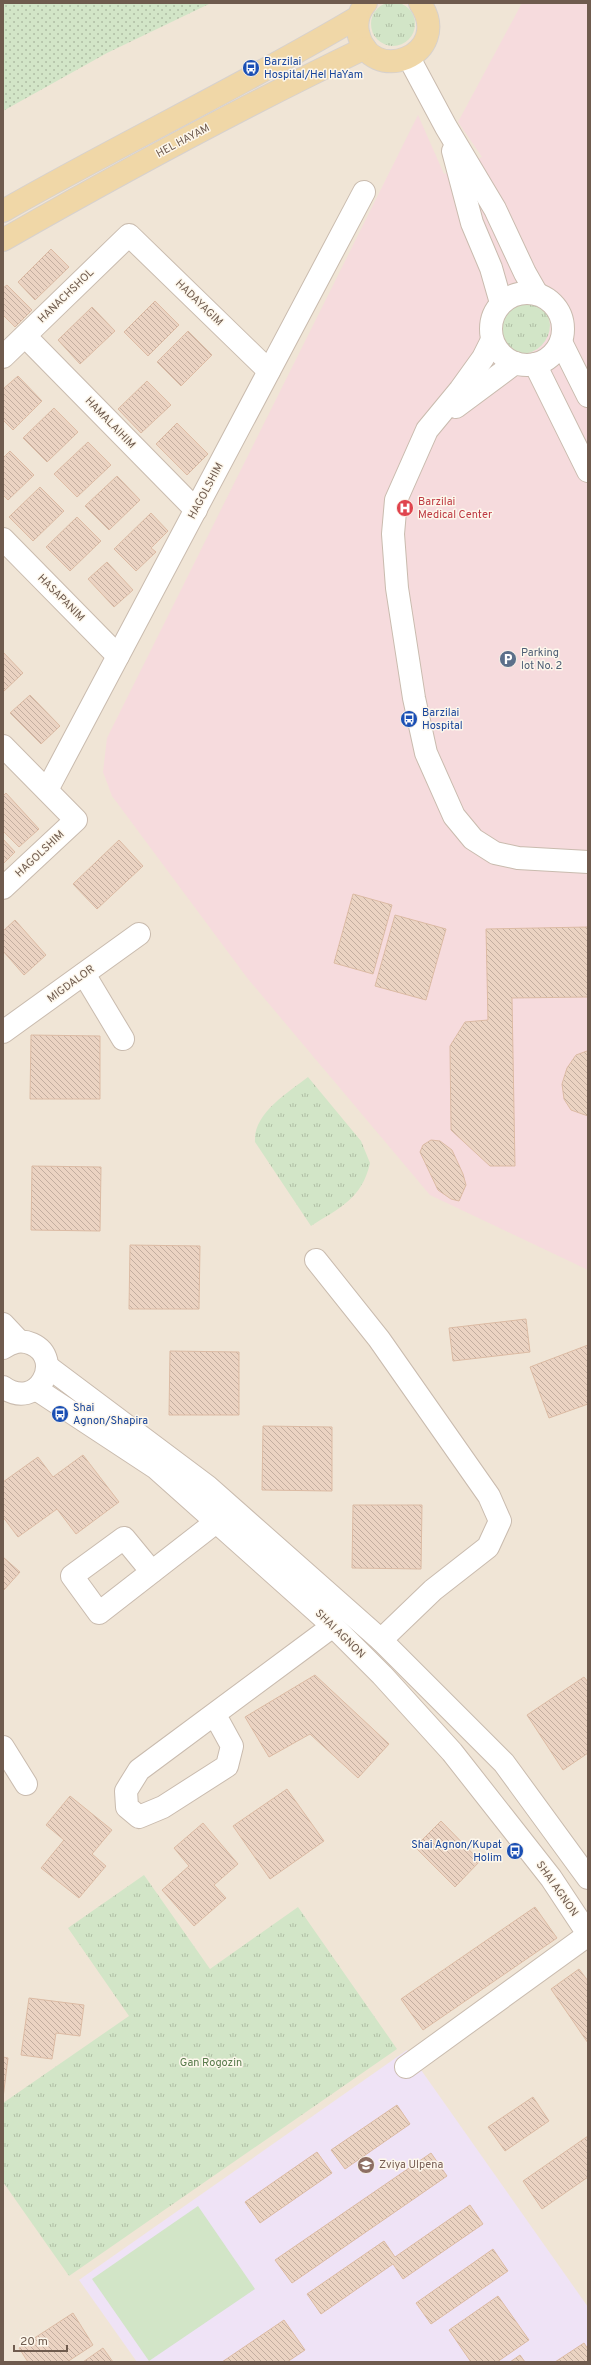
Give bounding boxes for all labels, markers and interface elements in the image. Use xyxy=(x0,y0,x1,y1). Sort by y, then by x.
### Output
place label: Barzilai Hospital/Hel HaYam xyxy=(264,55,363,82)
bus stop icon: Barzilai Hospital/Hel HaYam xyxy=(241,58,261,78)
street label: HEL HAYAM xyxy=(154,121,212,161)
street label: HANACHSHOL xyxy=(35,266,97,326)
street label: HADAYAGIM xyxy=(172,277,226,329)
street label: HAMALAIHIM xyxy=(82,394,138,452)
street label: HAGOLSHIM xyxy=(185,460,227,522)
place label: Barzilai Medical Center xyxy=(418,495,493,522)
hospital icon: Barzilai Medical Center xyxy=(395,498,415,518)
street label: HASAPANIM xyxy=(35,572,87,624)
place label: Parking lot No. 2 xyxy=(521,646,562,673)
parking icon: Parking lot No. 2 xyxy=(498,649,518,669)
place label: Barzilai Hospital xyxy=(422,706,463,733)
bus stop icon: Barzilai Hospital xyxy=(399,709,419,729)
street label: HAGOLSHIM xyxy=(12,828,68,880)
street label: MIGDALOR xyxy=(45,962,97,1006)
place label: Shai Agnon/Shapira xyxy=(73,1401,148,1428)
bus stop icon: Shai Agnon/Shapira xyxy=(50,1404,70,1424)
street label: SHAI AGNON xyxy=(312,1607,368,1661)
place label: Shai Agnon/Kupat Holim xyxy=(411,1838,502,1865)
bus stop icon: Shai Agnon/Kupat Holim xyxy=(505,1841,525,1861)
street label: SHAI AGNON xyxy=(533,1859,581,1919)
park label: Gan Rogozin xyxy=(180,2056,242,2070)
school or university icon: Zviya Ulpena xyxy=(356,2155,376,2175)
place label: Zviya Ulpena xyxy=(379,2158,444,2172)
scale bar xyxy=(14,2327,67,2353)
text: 20 m xyxy=(20,2334,48,2350)

